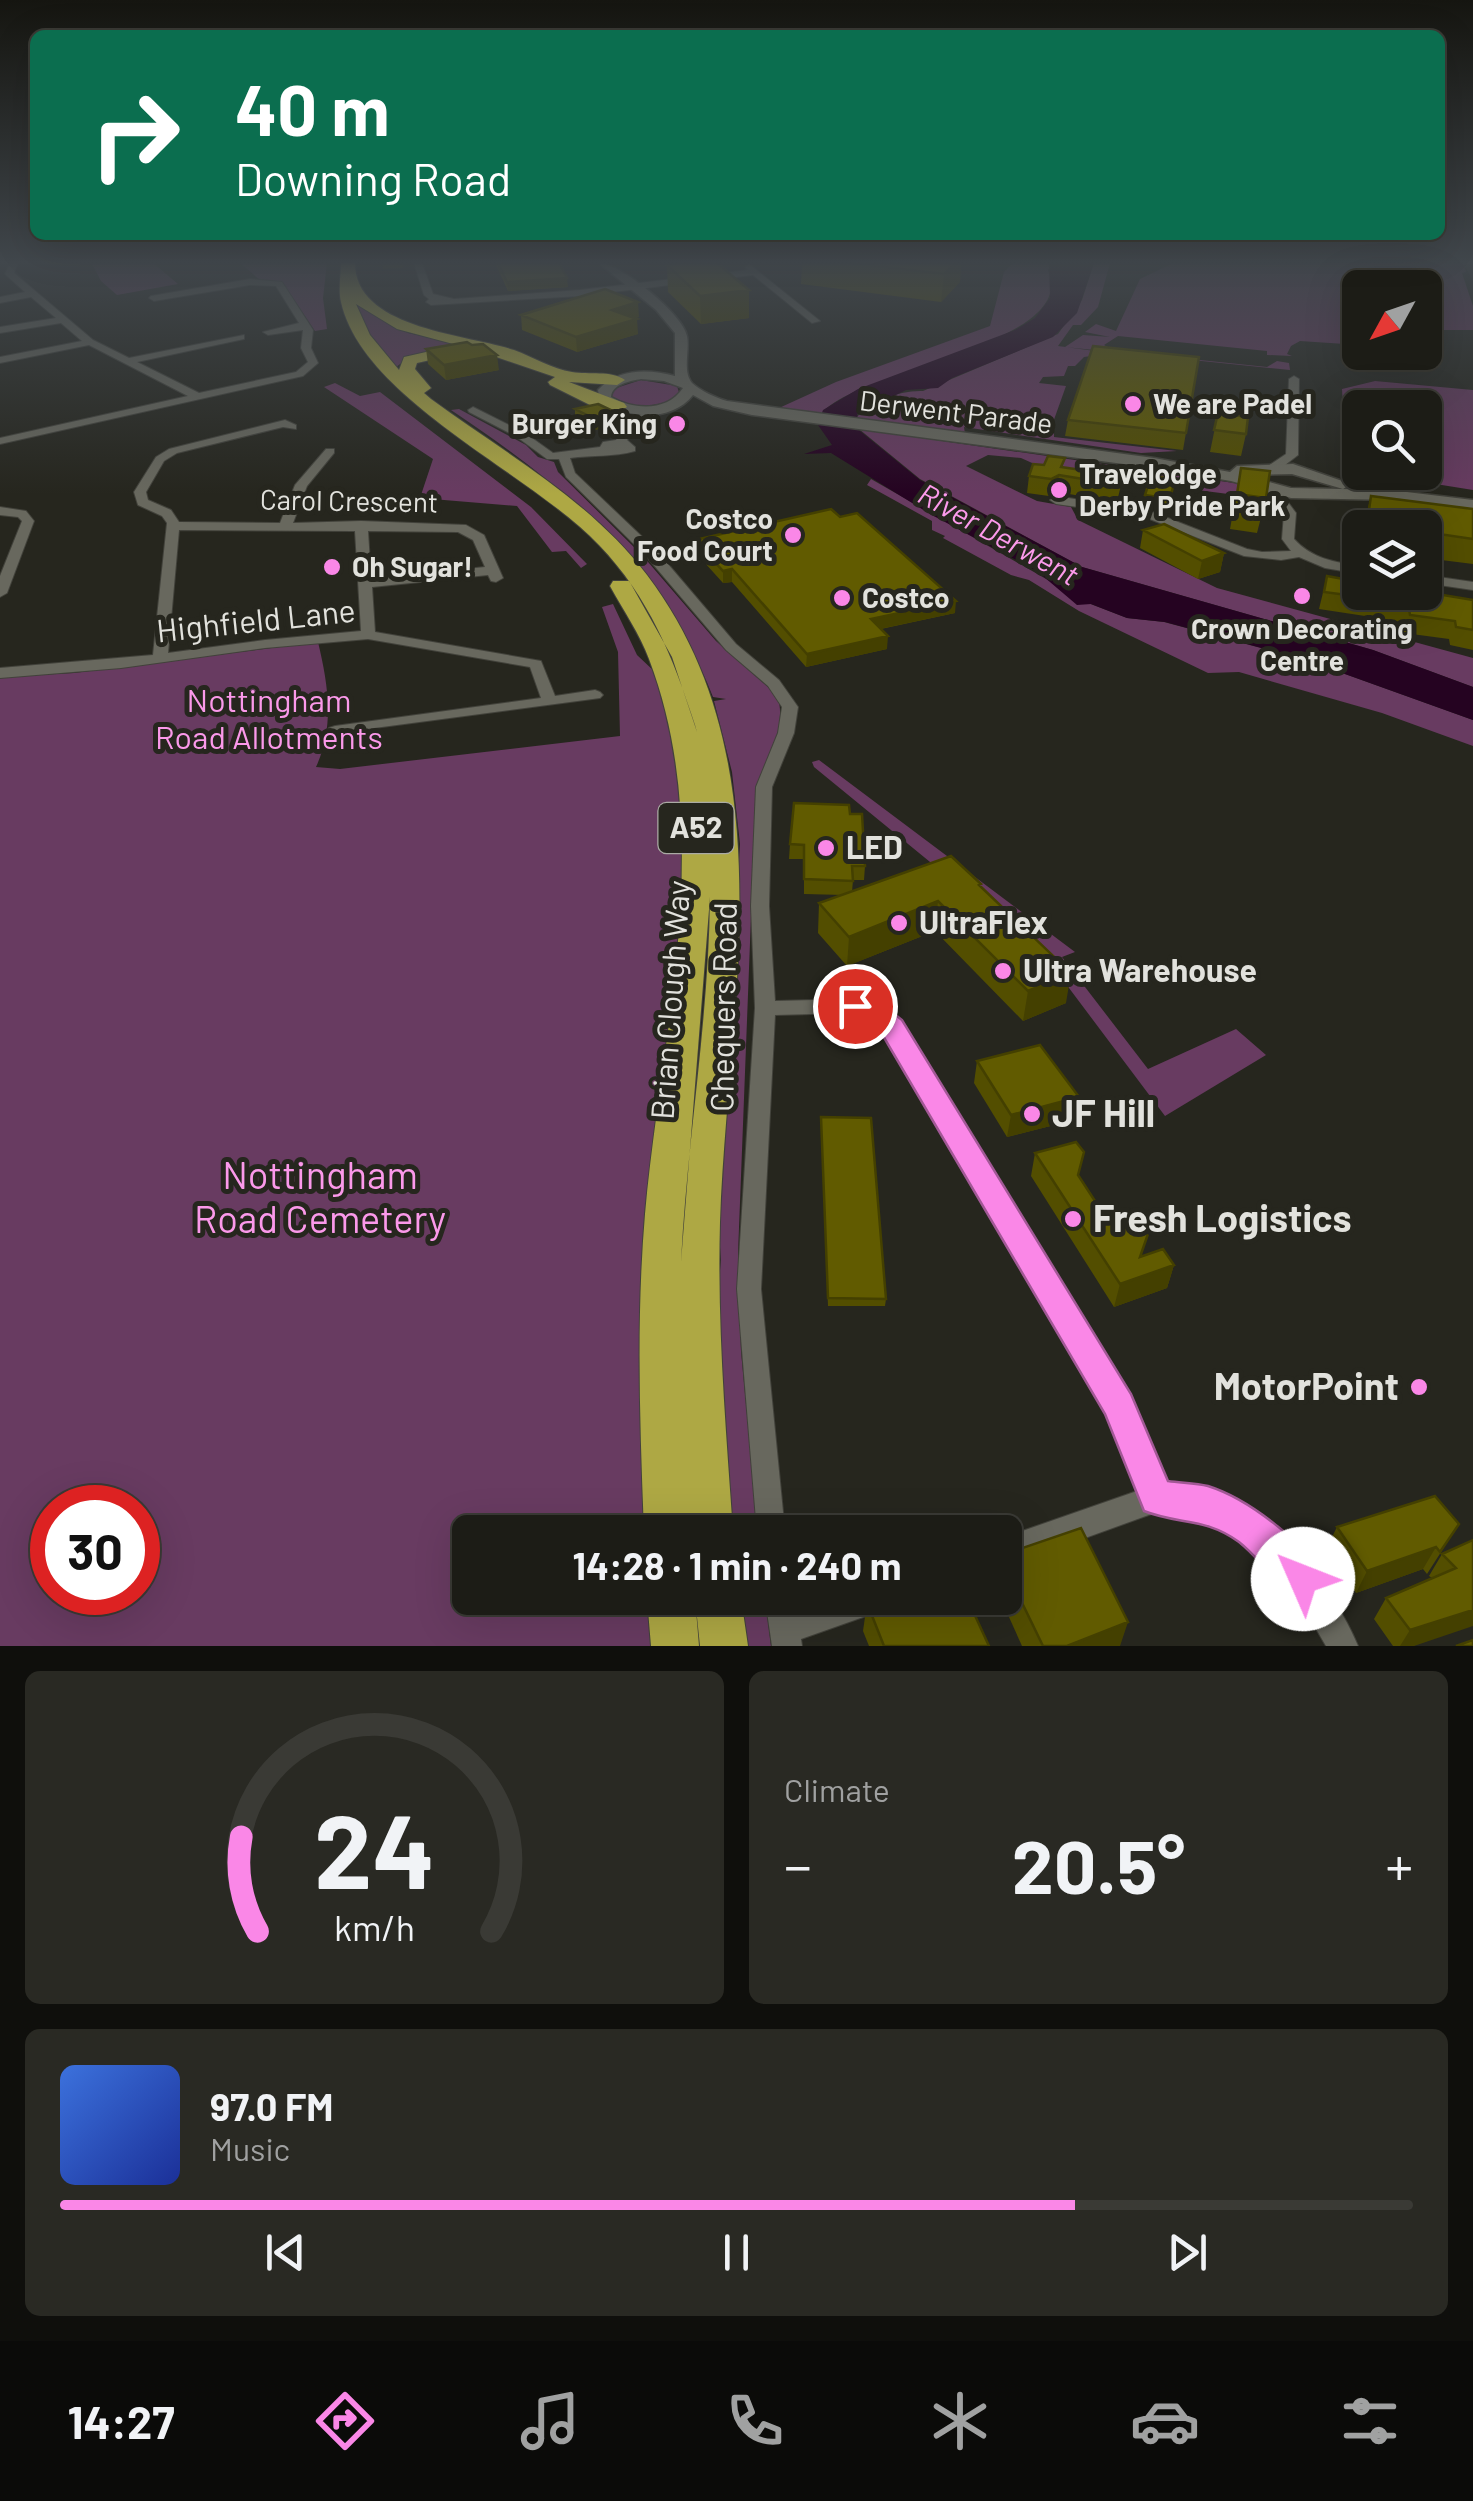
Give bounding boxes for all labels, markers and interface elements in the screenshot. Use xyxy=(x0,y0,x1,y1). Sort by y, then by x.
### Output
text: 40 m xyxy=(235,66,390,150)
icon: right xyxy=(70,70,200,200)
text: Downing Road xyxy=(235,151,511,205)
north arrow xyxy=(1342,270,1442,370)
map controls xyxy=(1342,270,1442,610)
street label: Derwent Parade xyxy=(858,382,1055,440)
place label: We are Padel xyxy=(1153,386,1312,420)
button: search xyxy=(1342,390,1442,490)
marker: We are Padel xyxy=(1122,393,1144,415)
place label: Burger King xyxy=(512,406,657,440)
marker: Burger King xyxy=(666,413,688,435)
place label: Travelodge Derby Pride Park xyxy=(1079,456,1286,522)
water label: River Derwent xyxy=(913,474,1086,592)
marker: Travelodge Derby Pride Park xyxy=(1048,479,1070,501)
street label: Carol Crescent xyxy=(260,481,438,519)
place label: Costco Food Court xyxy=(637,501,773,567)
button: layers xyxy=(1342,510,1442,610)
marker: Costco Food Court xyxy=(782,524,804,546)
place label: Oh Sugar! xyxy=(352,549,473,583)
marker: Oh Sugar! xyxy=(321,556,343,578)
place label: Costco xyxy=(862,580,950,614)
marker: Crown Decorating Centre xyxy=(1291,585,1313,607)
marker: Costco xyxy=(831,587,853,609)
street label: Highfield Lane xyxy=(154,590,357,648)
place label: Crown Decorating Centre xyxy=(1191,611,1413,677)
park label: Nottingham Road Allotments xyxy=(155,680,383,755)
road number: A52 xyxy=(658,803,734,853)
place label: LED xyxy=(846,827,903,865)
marker: LED xyxy=(815,837,837,859)
street label: Brian Clough Way xyxy=(642,879,696,1121)
street label: Chequers Road xyxy=(701,902,743,1112)
place label: UltraFlex xyxy=(919,902,1048,940)
marker: UltraFlex xyxy=(888,912,910,934)
place label: Ultra Warehouse xyxy=(1023,950,1257,988)
marker: Ultra Warehouse xyxy=(992,960,1014,982)
pin xyxy=(813,964,898,1049)
icon: arrive xyxy=(828,979,883,1034)
place label: JF Hill xyxy=(1052,1089,1155,1135)
marker: JF Hill xyxy=(1021,1103,1043,1125)
park label: Nottingham Road Cemetery xyxy=(194,1151,446,1241)
place label: Fresh Logistics xyxy=(1093,1194,1352,1240)
marker: Fresh Logistics xyxy=(1062,1208,1084,1230)
place label: MotorPoint xyxy=(1214,1362,1399,1408)
marker: MotorPoint xyxy=(1408,1376,1430,1398)
speed limit sign: 30 xyxy=(30,1485,160,1615)
position arrow xyxy=(1251,1527,1355,1631)
text: 14:28 · 1 min · 240 m xyxy=(573,1542,901,1588)
text: Climate xyxy=(784,1770,890,1808)
text: 24 xyxy=(314,1785,435,1910)
text: 20.5° xyxy=(1012,1819,1185,1909)
text: − xyxy=(784,1831,812,1897)
text: + xyxy=(1385,1831,1413,1897)
text: km/h xyxy=(334,1905,415,1948)
text: 97.0 FM xyxy=(210,2083,334,2129)
text: Music xyxy=(210,2129,290,2167)
icon: previous xyxy=(258,2225,313,2280)
icon: pause xyxy=(709,2225,764,2280)
icon: next xyxy=(1160,2225,1215,2280)
icon: directions xyxy=(310,2386,380,2456)
icon: music xyxy=(515,2386,585,2456)
icon: phone xyxy=(720,2386,790,2456)
icon: climate xyxy=(925,2386,995,2456)
icon: car xyxy=(1130,2386,1200,2456)
icon: filters xyxy=(1335,2386,1405,2456)
text: 14:27 xyxy=(68,2394,175,2448)

